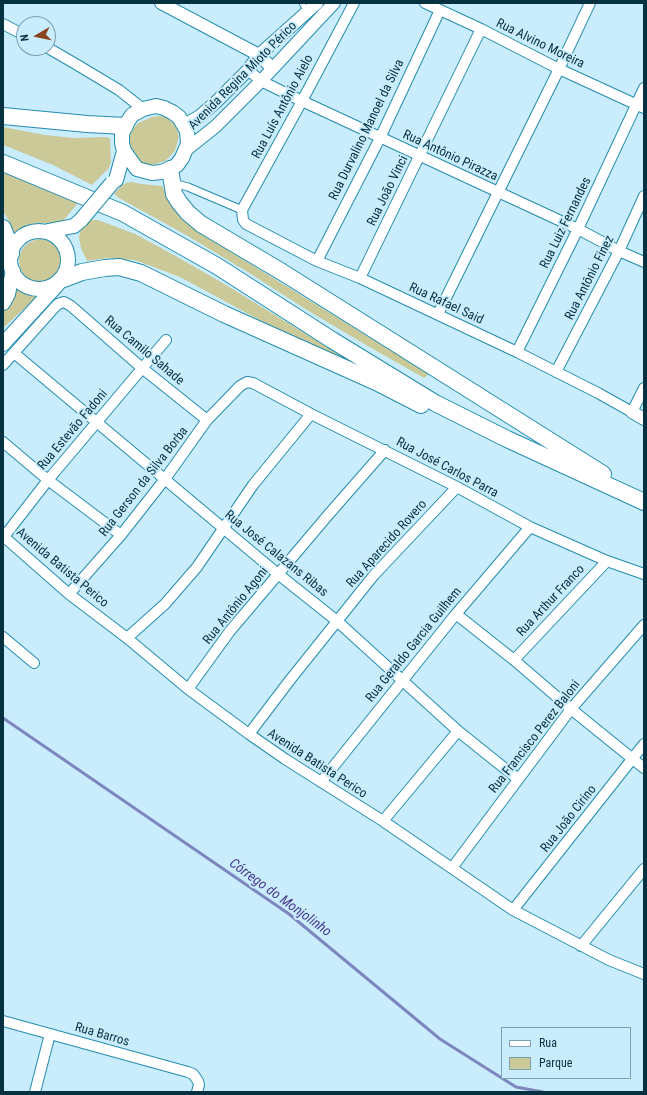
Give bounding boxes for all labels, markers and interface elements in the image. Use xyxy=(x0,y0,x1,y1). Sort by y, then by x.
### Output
north arrow xyxy=(16,16,56,56)
street label: Rua Alvino Moreira xyxy=(493,16,587,72)
street label: Avenida Regina Mioto Périco xyxy=(186,19,300,133)
text: N xyxy=(18,33,32,42)
street label: Rua Luís Antônio Aielo xyxy=(249,52,317,162)
street label: Rua Durvalino Manoel da Silva xyxy=(326,57,408,203)
street label: Rua Antônio Pirazza xyxy=(400,127,500,185)
street label: Rua João Vinci xyxy=(364,153,412,229)
street label: Rua Luiz Fernandes xyxy=(537,175,595,271)
street label: Rua Antônio Finez xyxy=(562,233,618,323)
street label: Rua Rafael Said xyxy=(406,280,486,328)
street label: Rua Camilo Sahade xyxy=(101,313,187,389)
street label: Rua Estevão Fadoni xyxy=(35,387,111,473)
street label: Rua Gerson da Silva Borba xyxy=(96,424,192,540)
street label: Rua José Carlos Parra xyxy=(393,434,501,502)
street label: Rua Aparecido Rovero xyxy=(344,497,430,591)
street label: Rua José Calazans Ribas xyxy=(221,507,331,601)
street label: Avenida Batista Perico xyxy=(13,525,111,611)
street label: Rua Arthur Franco xyxy=(514,562,588,640)
street label: Rua Antônio Agoni xyxy=(200,564,272,648)
street label: Rua Geraldo Garcia Guilhem xyxy=(363,584,465,706)
street label: Rua Francisco Perez Baloni xyxy=(486,677,584,797)
street label: Avenida Batista Perico xyxy=(264,726,370,802)
street label: Rua João Cirino xyxy=(538,782,600,856)
water label: Córrego do Monjolinho xyxy=(226,855,334,941)
street label: Rua Barros xyxy=(73,1020,131,1050)
legend xyxy=(501,1027,631,1079)
text: Rua xyxy=(539,1036,557,1050)
text: Parque xyxy=(539,1056,572,1070)

